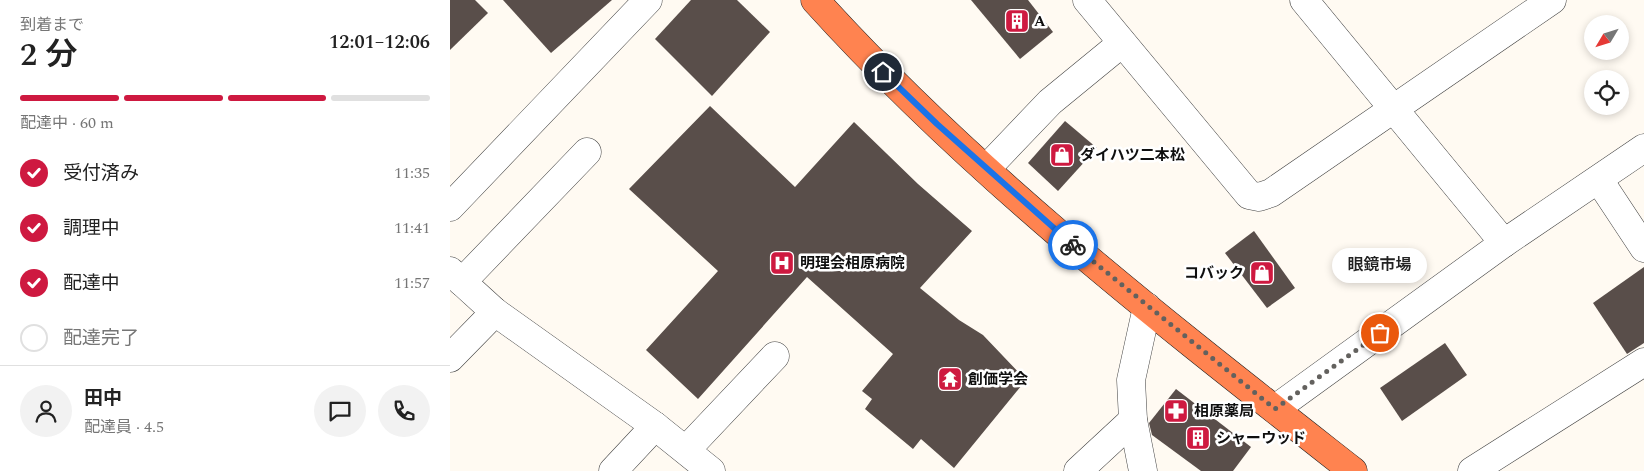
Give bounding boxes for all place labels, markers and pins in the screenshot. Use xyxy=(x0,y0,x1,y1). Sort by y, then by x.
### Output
building icon: A xyxy=(1004,8,1030,34)
place label: A xyxy=(1034,10,1046,33)
pin xyxy=(862,51,904,93)
shop icon: ダイハツ二本松 xyxy=(1049,142,1075,168)
place label: ダイハツ二本松 xyxy=(1080,144,1185,167)
callout: 眼鏡市場 xyxy=(1332,248,1428,283)
hospital icon: 明理会相原病院 xyxy=(769,250,795,276)
place label: 明理会相原病院 xyxy=(800,252,905,275)
shop icon: コバック xyxy=(1249,260,1275,286)
place label: コバック xyxy=(1184,262,1244,285)
pin xyxy=(1359,312,1401,354)
temple icon: 創価学会 xyxy=(937,366,963,392)
place label: 創価学会 xyxy=(968,368,1028,391)
pharmacy icon: 相原薬局 xyxy=(1163,398,1189,424)
place label: 相原薬局 xyxy=(1194,400,1254,423)
building icon: シャーウッド xyxy=(1185,425,1211,451)
place label: シャーウッド xyxy=(1216,427,1306,450)

